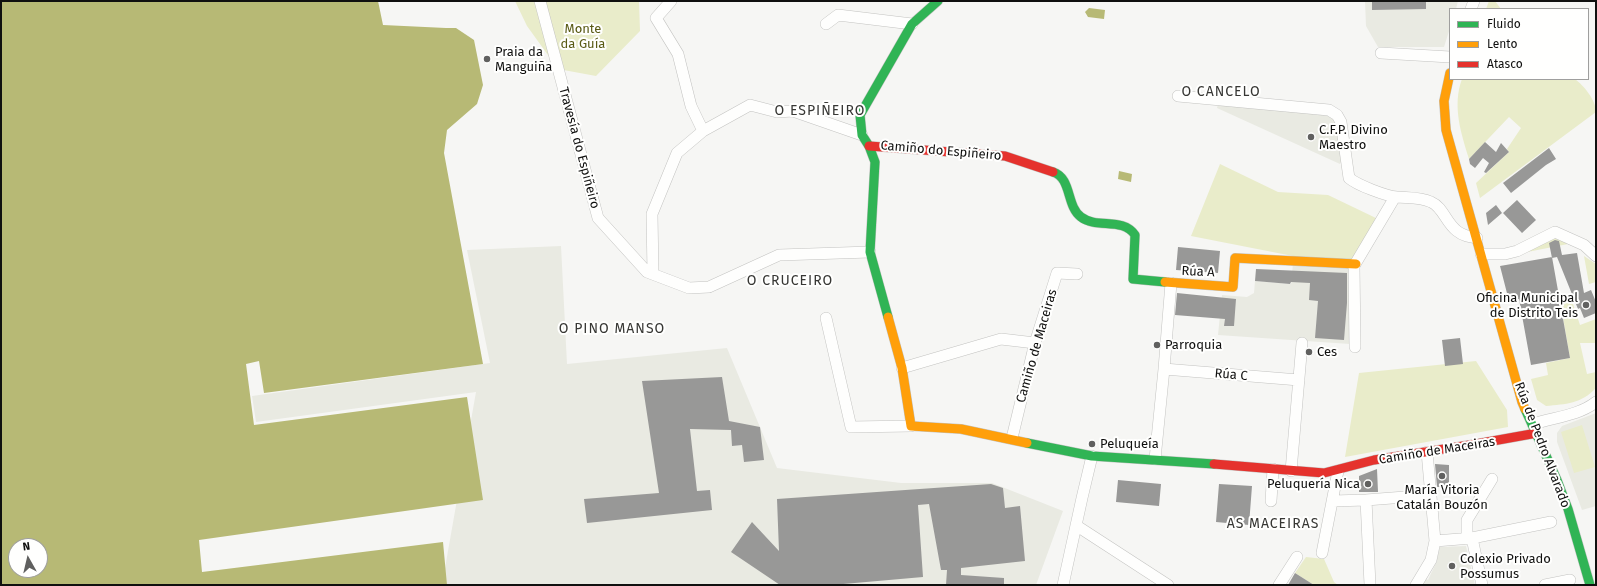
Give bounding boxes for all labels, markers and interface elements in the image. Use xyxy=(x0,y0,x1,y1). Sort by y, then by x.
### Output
legend xyxy=(1449,8,1589,80)
text: Fluido xyxy=(1487,17,1521,31)
park label: Monte da Guía xyxy=(561,21,605,52)
text: Lento xyxy=(1487,37,1517,51)
place label: Praia da Manguiña xyxy=(495,44,552,75)
marker: Praia da Manguiña xyxy=(482,54,492,64)
text: Atasco xyxy=(1487,57,1523,71)
district label: O CANCELO xyxy=(1181,84,1261,100)
street label: Travesía do Espiñeiro xyxy=(555,86,603,210)
district label: O ESPIÑEIRO xyxy=(775,103,865,119)
place label: C.F.P. Divino Maestro xyxy=(1319,122,1388,153)
marker: C.F.P. Divino Maestro xyxy=(1306,132,1316,142)
street label: Camiño do Espiñeiro xyxy=(880,138,1002,164)
street label: Rúa A xyxy=(1181,263,1215,281)
district label: O CRUCEIRO xyxy=(747,273,833,289)
street label: Camiño de Maceiras xyxy=(1013,287,1061,405)
place label: Oficina Municipal de Distrito Teis xyxy=(1476,290,1578,321)
marker: Oficina Municipal de Distrito Teis xyxy=(1581,300,1591,310)
district label: O PINO MANSO xyxy=(559,321,665,337)
place label: Parroquia xyxy=(1165,337,1222,353)
marker: Parroquia xyxy=(1152,340,1162,350)
place label: Ces xyxy=(1317,344,1337,360)
marker: Ces xyxy=(1304,347,1314,357)
street label: Rúa C xyxy=(1214,366,1248,384)
street label: Rúa de Pedro Alvarado xyxy=(1511,380,1573,510)
street label: Camiño de Maceiras xyxy=(1378,434,1496,468)
place label: Peluqueía xyxy=(1100,436,1159,452)
marker: Peluqueía xyxy=(1087,439,1097,449)
marker: María Vitoria Catalán Bouzón xyxy=(1437,471,1447,481)
place label: Peluquería Nica xyxy=(1267,476,1360,492)
marker: Peluquería Nica xyxy=(1363,479,1373,489)
place label: María Vitoria Catalán Bouzón xyxy=(1396,482,1488,513)
district label: AS MACEIRAS xyxy=(1227,516,1319,532)
north arrow xyxy=(8,538,48,578)
text: N xyxy=(22,540,31,554)
place label: Colexio Privado Possumus xyxy=(1460,551,1551,582)
marker: Colexio Privado Possumus xyxy=(1447,561,1457,571)

